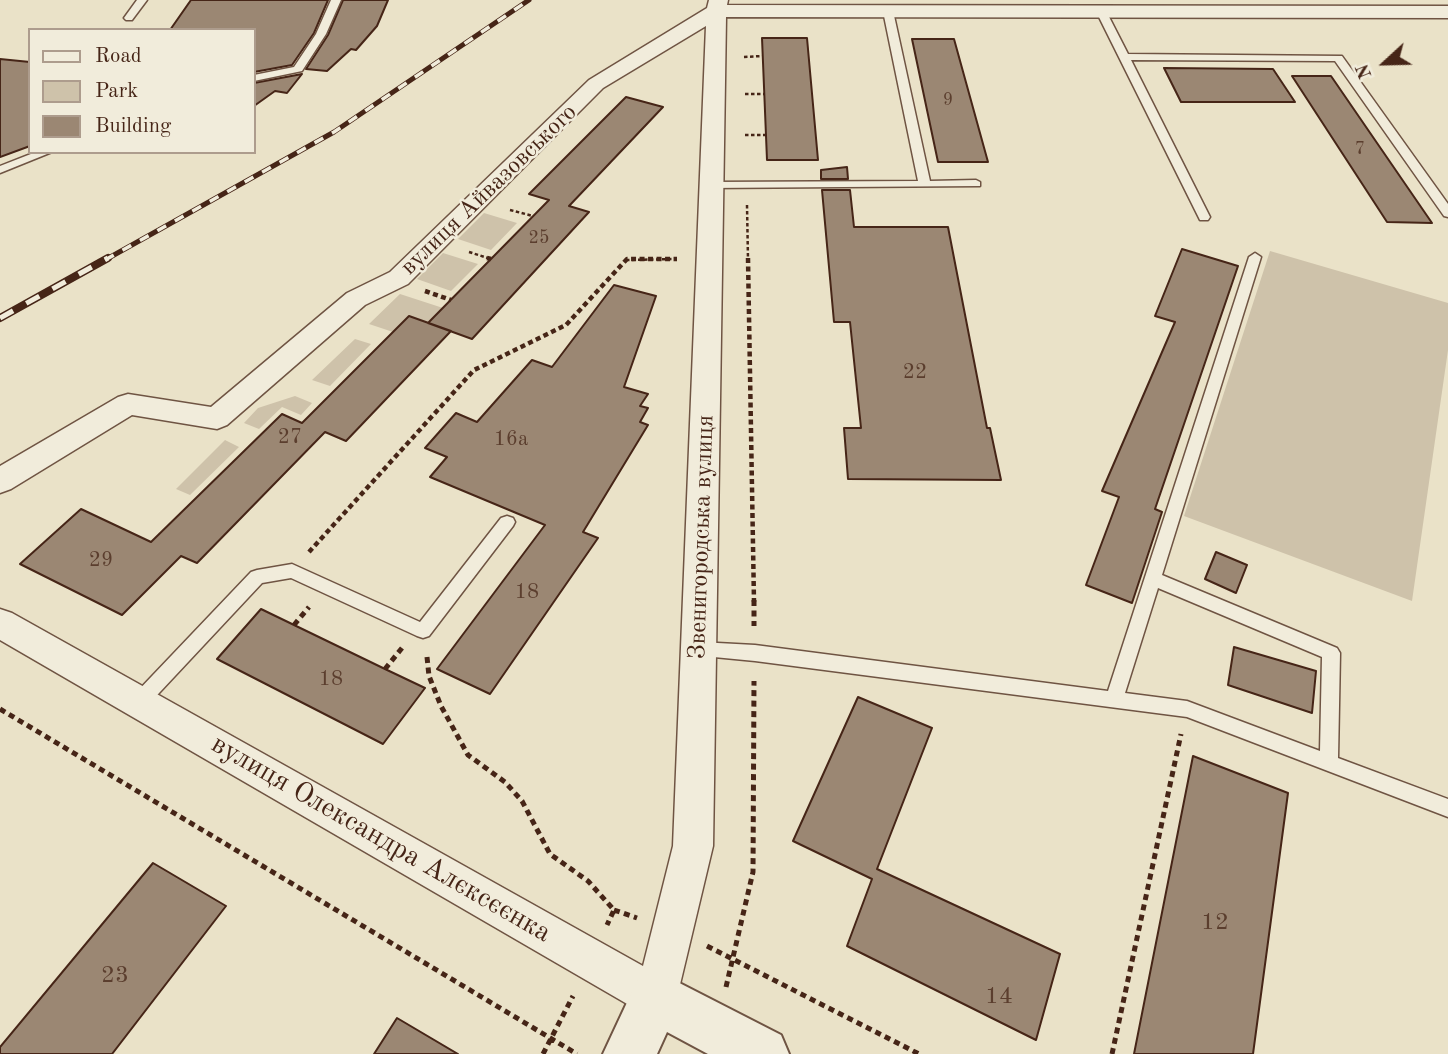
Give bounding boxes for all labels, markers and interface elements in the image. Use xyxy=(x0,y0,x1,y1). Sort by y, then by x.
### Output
legend xyxy=(28,28,256,154)
north arrow xyxy=(1350,28,1420,98)
text: Road xyxy=(95,46,142,67)
text: N xyxy=(1354,61,1377,81)
text: Park xyxy=(95,81,138,102)
house number: 9 xyxy=(943,89,953,111)
street label: вулиця Айвазовського xyxy=(395,98,583,282)
text: Building xyxy=(95,116,171,137)
house number: 7 xyxy=(1355,138,1365,160)
house number: 25 xyxy=(529,227,549,249)
house number: 22 xyxy=(903,359,927,385)
street label: Звенигородська вулиця xyxy=(683,414,721,660)
house number: 27 xyxy=(278,424,302,450)
house number: 16а xyxy=(494,426,528,452)
house number: 29 xyxy=(89,547,113,573)
house number: 18 xyxy=(515,579,539,605)
house number: 18 xyxy=(319,666,343,692)
street label: вулиця Олександра Алєксєєнка xyxy=(205,728,557,950)
house number: 12 xyxy=(1201,909,1229,937)
house number: 23 xyxy=(101,962,129,990)
house number: 14 xyxy=(985,983,1013,1011)

